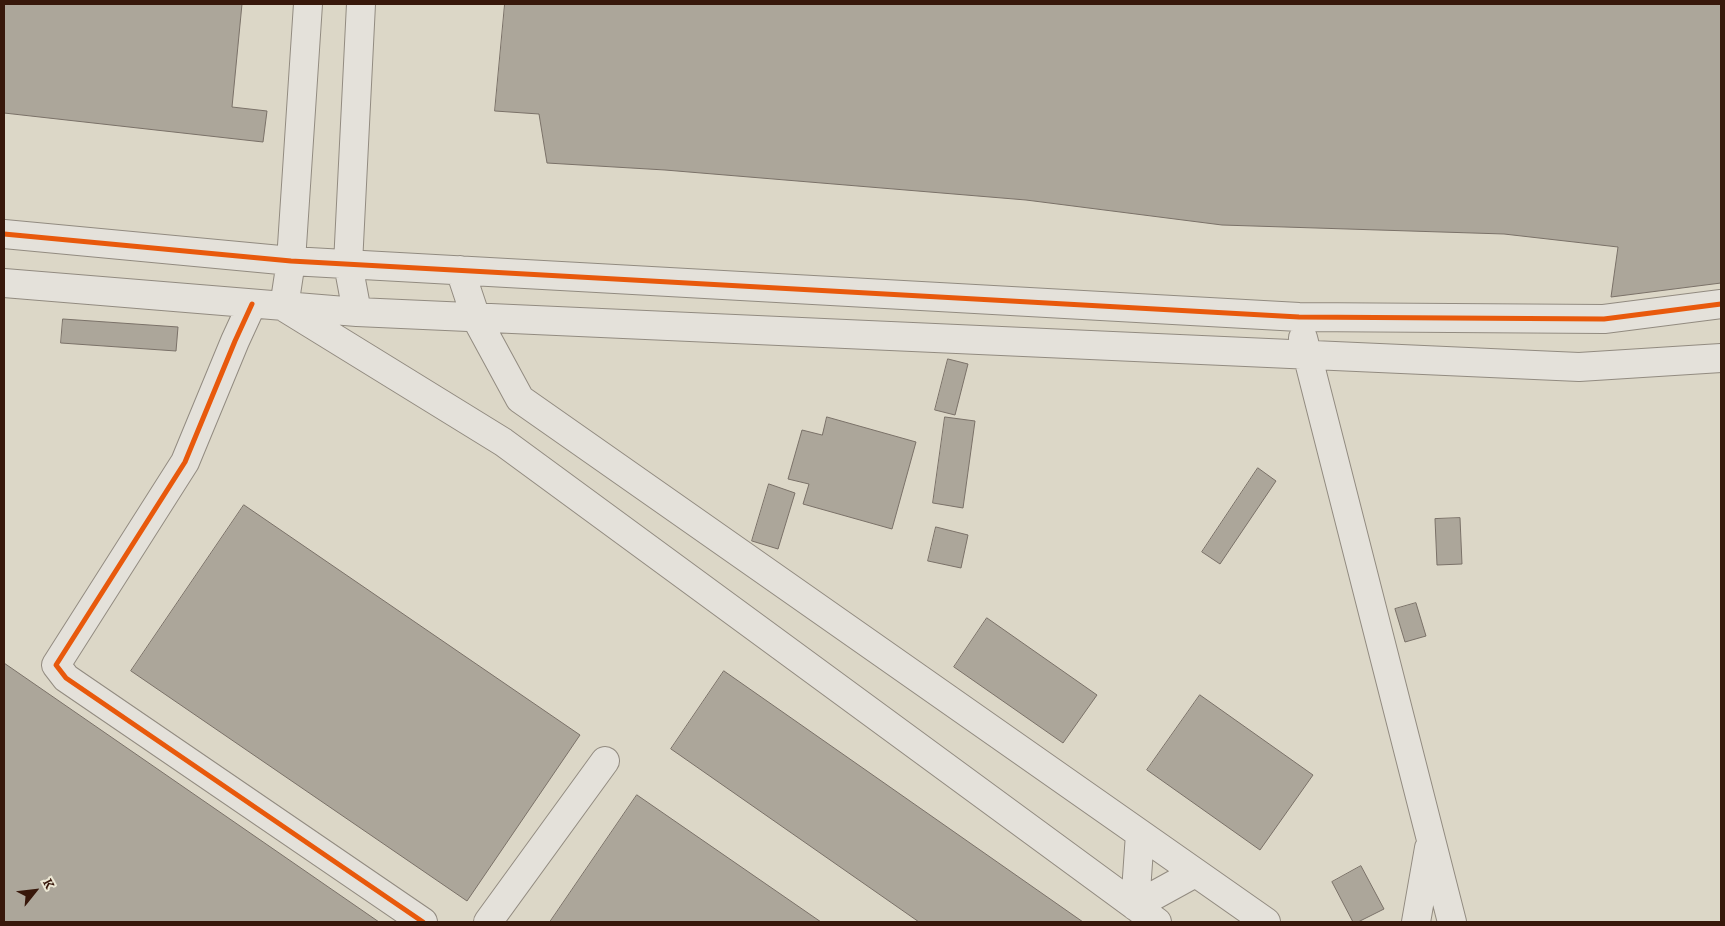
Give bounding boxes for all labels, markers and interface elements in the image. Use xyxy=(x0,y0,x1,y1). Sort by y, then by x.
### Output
north arrow xyxy=(10,866,60,916)
text: K xyxy=(38,875,59,892)

